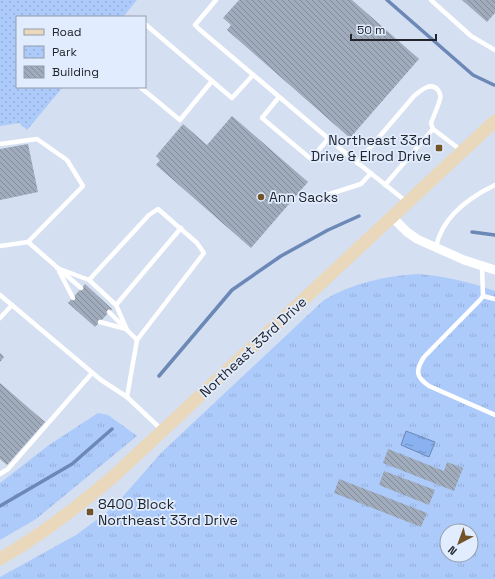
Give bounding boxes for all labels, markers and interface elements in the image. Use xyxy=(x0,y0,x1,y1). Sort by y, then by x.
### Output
legend xyxy=(16,16,146,88)
scale bar xyxy=(351,16,436,42)
text: 50 m xyxy=(357,22,385,38)
text: Road xyxy=(52,24,81,40)
text: Park xyxy=(52,44,77,60)
text: Building xyxy=(52,64,99,80)
place label: Northeast 33rd Drive & Elrod Drive xyxy=(311,131,431,165)
marker: Northeast 33rd Drive & Elrod Drive xyxy=(434,143,444,153)
place label: Ann Sacks xyxy=(269,188,338,206)
marker: Ann Sacks xyxy=(256,192,266,202)
street label: Northeast 33rd Drive xyxy=(196,293,310,401)
place label: 8400 Block Northeast 33rd Drive xyxy=(98,495,238,529)
marker: 8400 Block Northeast 33rd Drive xyxy=(85,507,95,517)
north arrow xyxy=(439,523,479,563)
text: N xyxy=(445,543,460,558)

